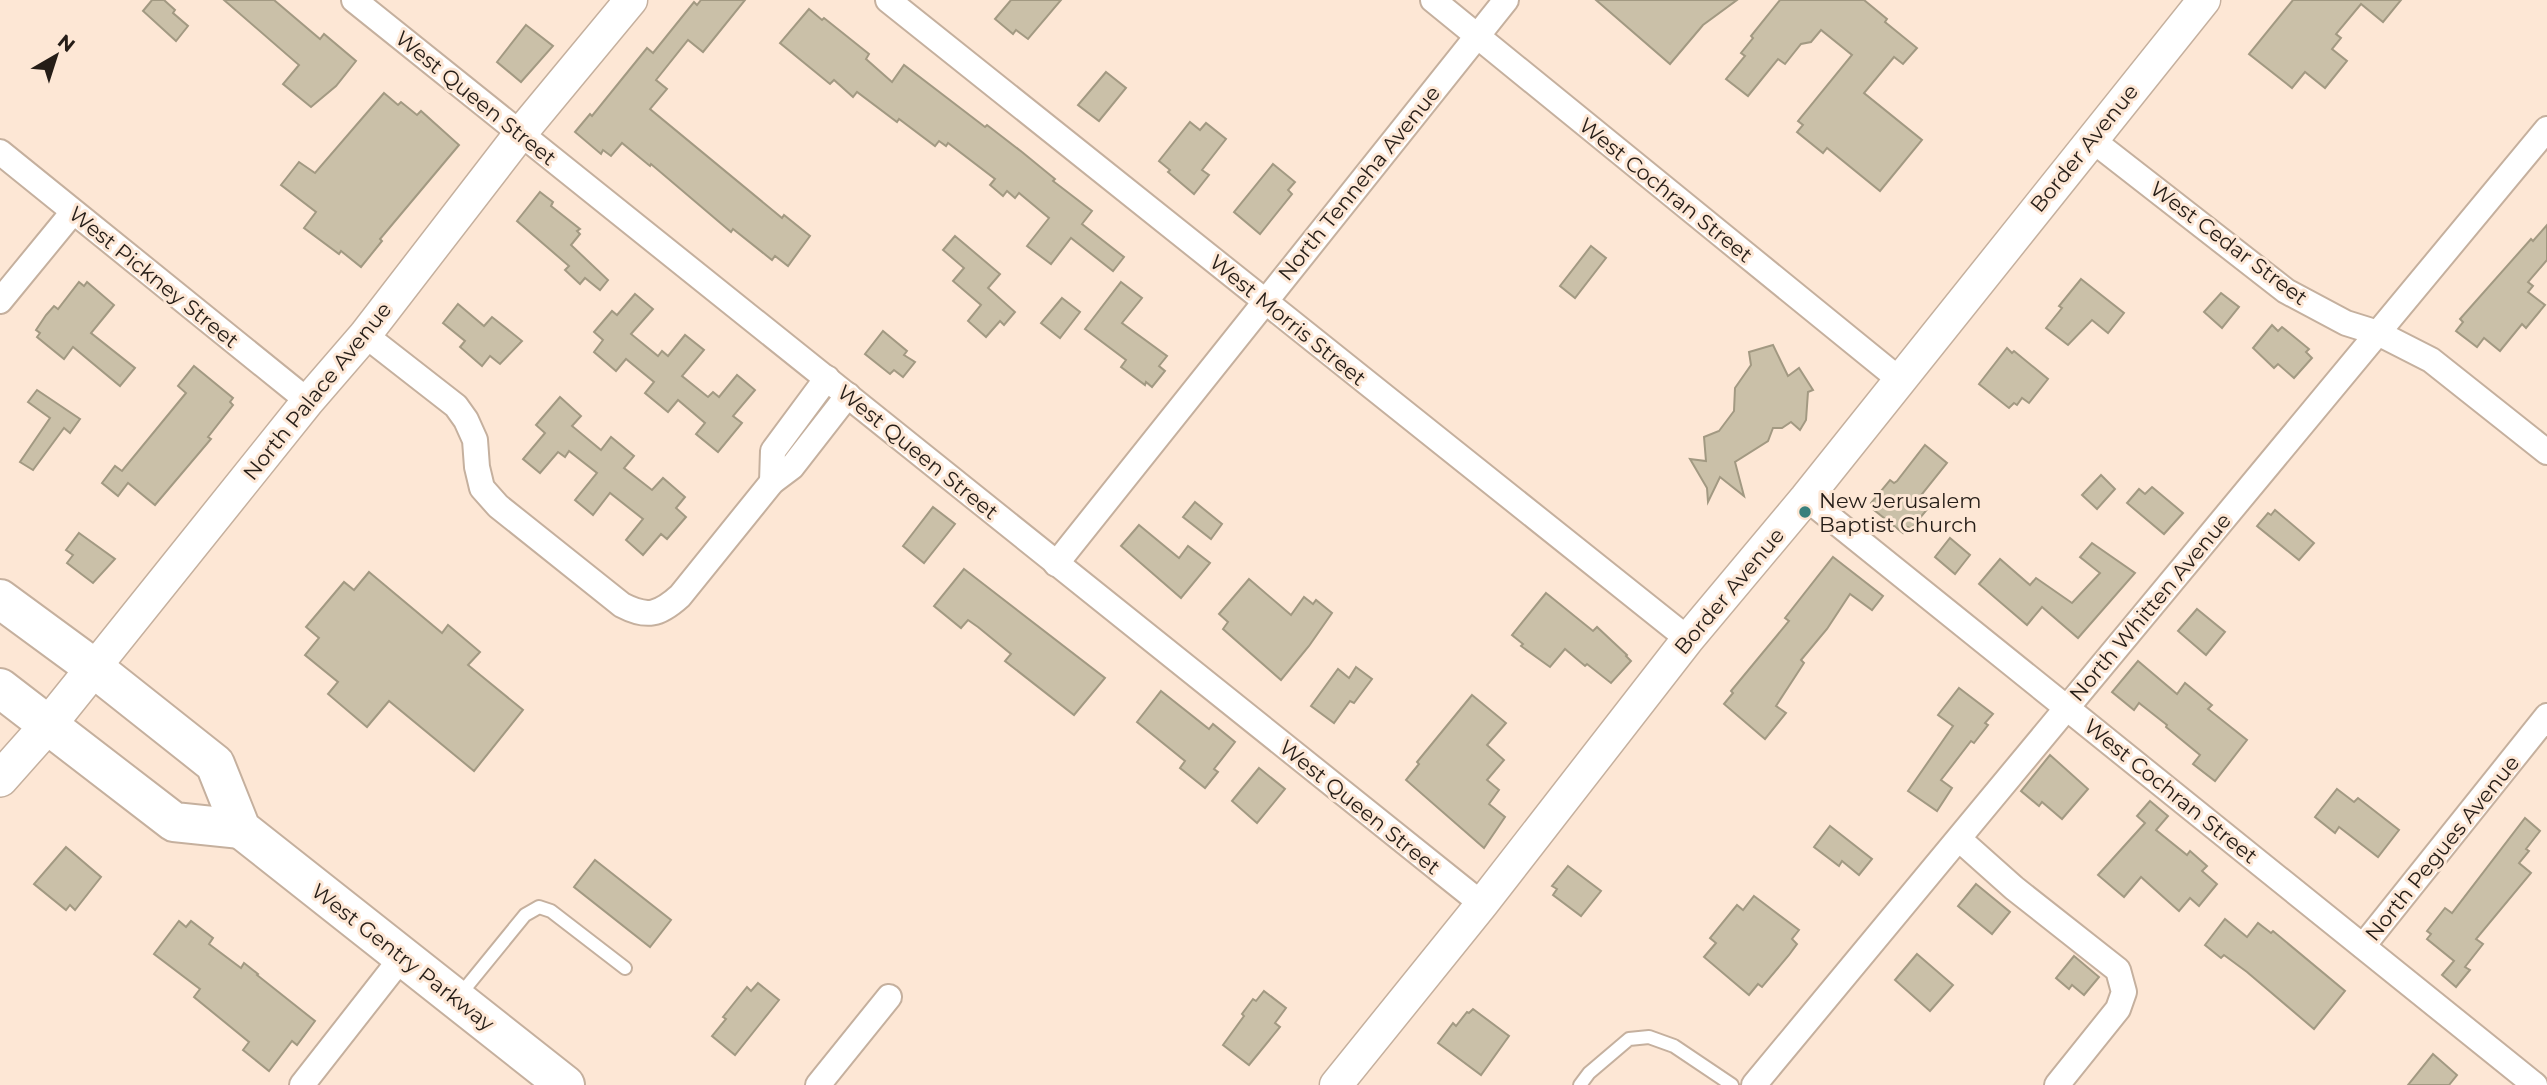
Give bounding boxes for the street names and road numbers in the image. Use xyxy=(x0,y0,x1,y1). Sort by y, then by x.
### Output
street label: West Queen Street xyxy=(391,26,561,170)
street label: Border Avenue xyxy=(2025,79,2143,217)
street label: North Tenneha Avenue xyxy=(1273,81,1445,285)
street label: West Cochran Street xyxy=(1574,112,1758,268)
street label: West Cedar Street xyxy=(2145,176,2313,310)
street label: West Pickney Street xyxy=(64,201,244,353)
street label: West Morris Street xyxy=(1205,249,1371,391)
street label: North Palace Avenue xyxy=(238,297,396,485)
street label: West Queen Street xyxy=(833,380,1003,524)
street label: North Whitten Avenue xyxy=(2064,508,2236,706)
street label: Border Avenue xyxy=(1669,523,1789,659)
street label: West Cochran Street xyxy=(2079,713,2263,869)
street label: West Queen Street xyxy=(1275,735,1445,879)
street label: North Pegues Avenue xyxy=(2360,750,2524,946)
street label: West Gentry Parkway xyxy=(307,878,500,1036)

